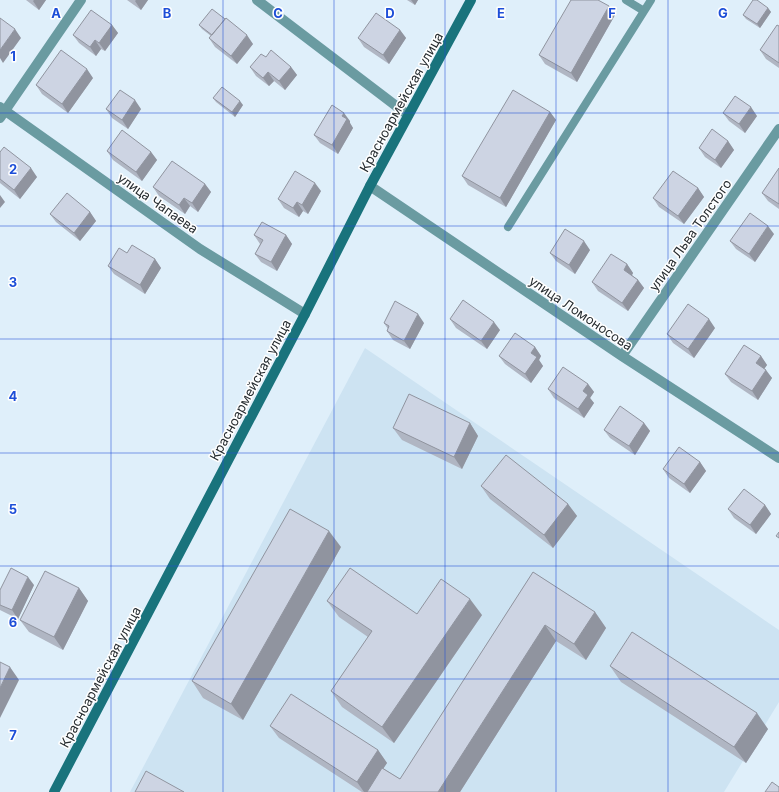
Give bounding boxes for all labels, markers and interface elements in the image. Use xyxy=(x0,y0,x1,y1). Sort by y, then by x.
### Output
text: A xyxy=(51,5,61,21)
text: B xyxy=(163,5,172,21)
text: C xyxy=(273,5,283,21)
text: D xyxy=(385,5,395,21)
text: E xyxy=(497,5,505,21)
text: F xyxy=(608,5,616,21)
text: G xyxy=(718,5,728,21)
street label: Красноармейская улица xyxy=(356,29,446,175)
text: 1 xyxy=(10,48,16,64)
text: 2 xyxy=(9,161,17,177)
street label: улица Чапаева xyxy=(115,169,201,237)
street label: улица Льва Толстого xyxy=(645,176,735,294)
street label: улица Ломоносова xyxy=(526,272,636,354)
text: 3 xyxy=(9,274,17,290)
street label: Красноармейская улица xyxy=(206,317,294,463)
text: 4 xyxy=(9,388,18,404)
text: 5 xyxy=(9,501,17,517)
street label: Красноармейская улица xyxy=(56,604,144,750)
text: 6 xyxy=(9,614,17,630)
text: 7 xyxy=(9,727,17,743)

